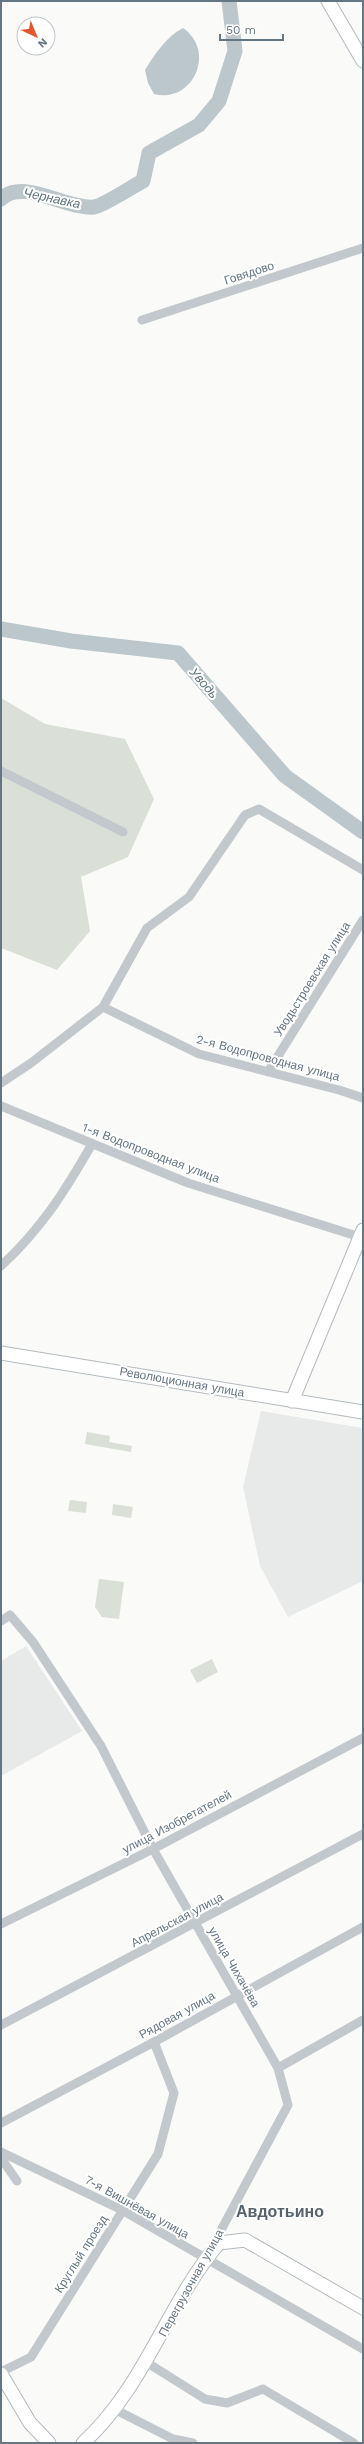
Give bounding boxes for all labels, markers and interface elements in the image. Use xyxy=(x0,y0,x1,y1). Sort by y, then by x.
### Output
north arrow xyxy=(16,16,56,56)
scale bar xyxy=(220,16,283,42)
text: 50 m xyxy=(226,23,256,37)
text: N xyxy=(35,35,50,50)
water label: Чернавка xyxy=(22,185,82,211)
street label: Говядово xyxy=(222,258,276,288)
water label: Уводь xyxy=(186,664,222,702)
street label: Уводьстроевская улица xyxy=(271,919,353,1039)
street label: 2-я Водопроводная улица xyxy=(195,1032,342,1084)
street label: 1-я Водопроводная улица xyxy=(80,1120,222,1186)
street label: Революционная улица xyxy=(118,1364,246,1400)
street label: улица Изобретателей xyxy=(120,1787,234,1857)
street label: Апрельская улица xyxy=(128,1890,226,1950)
street label: улица Чихачёва xyxy=(205,1925,263,2010)
street label: Рядовая улица xyxy=(137,1988,218,2042)
street label: 7-я Вишнёвая улица xyxy=(82,2173,192,2242)
district label: Авдотьино xyxy=(236,2202,324,2221)
street label: Круглый проезд xyxy=(52,2213,110,2295)
street label: Перегрузочная улица xyxy=(156,2227,226,2339)

